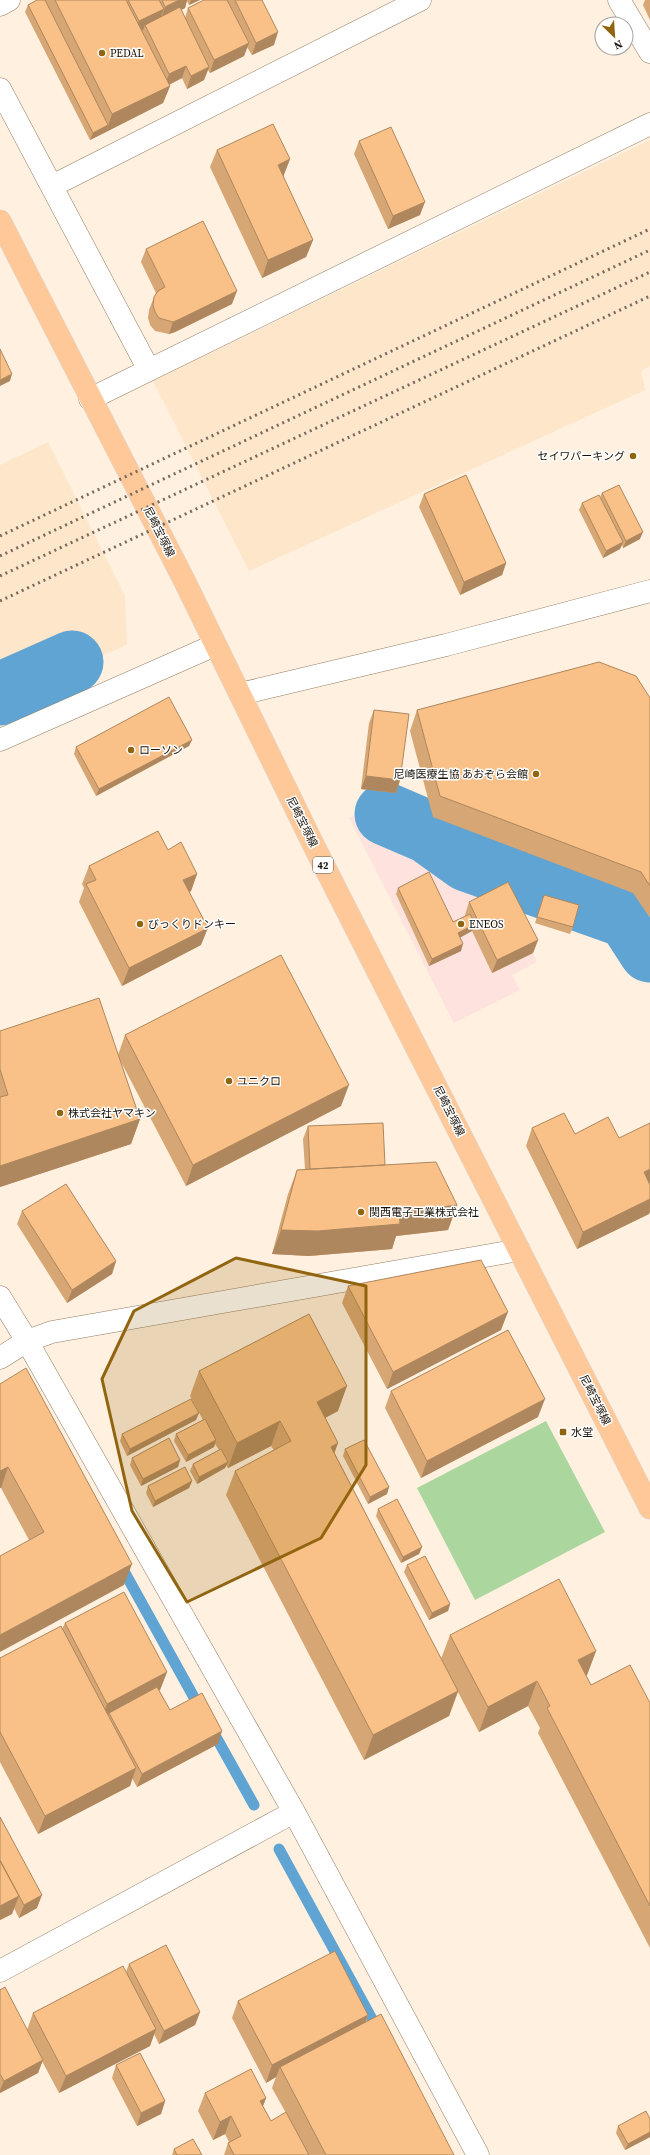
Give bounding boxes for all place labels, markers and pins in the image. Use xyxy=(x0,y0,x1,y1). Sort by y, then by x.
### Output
place label: PEDAL xyxy=(110,46,144,61)
marker: PEDAL xyxy=(97,48,107,58)
place label: セイワパーキング xyxy=(538,449,625,464)
marker: セイワパーキング xyxy=(628,451,638,461)
place label: ローソン xyxy=(139,743,183,758)
marker: ローソン xyxy=(126,745,136,755)
place label: 尼崎医療生協 あおぞら会館 xyxy=(393,767,528,782)
marker: 尼崎医療生協 あおぞら会館 xyxy=(531,769,541,779)
place label: びっくりドンキー xyxy=(148,917,236,932)
place label: ENEOS xyxy=(469,917,504,932)
marker: びっくりドンキー xyxy=(135,919,145,929)
marker: ENEOS xyxy=(456,919,466,929)
place label: ユニクロ xyxy=(237,1074,281,1089)
marker: ユニクロ xyxy=(224,1076,234,1086)
place label: 株式会社ヤマキン xyxy=(68,1106,156,1121)
marker: 株式会社ヤマキン xyxy=(55,1108,65,1118)
place label: 関西電子工業株式会社 xyxy=(369,1205,479,1220)
marker: 関西電子工業株式会社 xyxy=(356,1207,366,1217)
place label: 水堂 xyxy=(571,1425,593,1440)
marker: 水堂 xyxy=(558,1427,568,1437)

